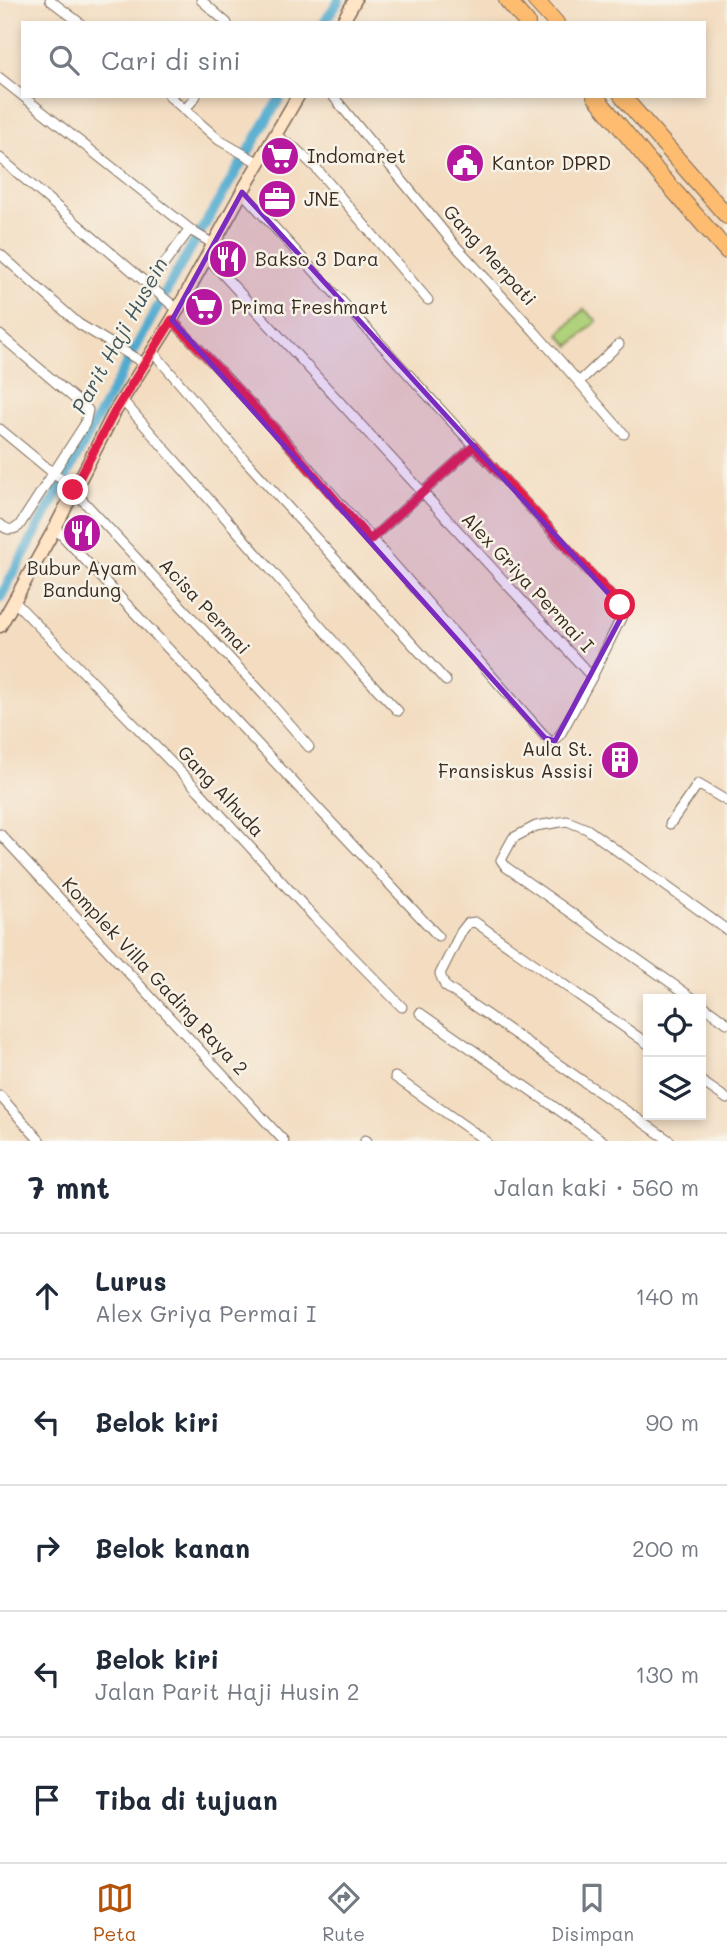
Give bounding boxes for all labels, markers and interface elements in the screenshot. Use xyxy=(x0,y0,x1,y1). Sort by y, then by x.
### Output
search box xyxy=(21,21,706,98)
icon: search xyxy=(45,41,83,79)
text: Cari di sini xyxy=(101,43,241,77)
supermarket icon: Indomaret xyxy=(259,135,301,177)
public building icon: Kantor DPRD xyxy=(444,142,486,184)
place label: Indomaret xyxy=(307,143,406,168)
place label: Kantor DPRD xyxy=(492,150,611,175)
office icon: JNE xyxy=(256,178,298,220)
place label: JNE xyxy=(304,186,339,211)
street label: Gang Merpati xyxy=(438,199,542,310)
restaurant icon: Bakso 3 Dara xyxy=(207,238,249,280)
place label: Bakso 3 Dara xyxy=(255,246,379,271)
water label: Parit Haji Husein xyxy=(65,252,173,418)
supermarket icon: Prima Freshmart xyxy=(183,286,225,328)
place label: Prima Freshmart xyxy=(231,294,388,319)
route end xyxy=(57,474,88,505)
street label: Alex Griya Permai I xyxy=(457,506,600,657)
restaurant icon: Bubur Ayam Bandung xyxy=(61,512,103,554)
street label: Acisa Permai xyxy=(154,552,256,659)
place label: Bubur Ayam Bandung xyxy=(27,555,137,602)
route start xyxy=(604,589,635,620)
place label: Aula St. Fransiskus Assisi xyxy=(438,736,593,783)
building icon: Aula St. Fransiskus Assisi xyxy=(599,739,641,781)
street label: Gang Alhuda xyxy=(173,740,270,842)
street label: Komplek Villa Gading Raya 2 xyxy=(57,871,254,1080)
map controls xyxy=(643,994,706,1120)
button: locate xyxy=(643,994,706,1057)
button: layers xyxy=(643,1057,706,1120)
text: 7 mnt xyxy=(28,1167,110,1207)
text: Jalan kaki · 560 m xyxy=(494,1172,699,1202)
text: Lurus xyxy=(95,1264,167,1298)
icon: ahead xyxy=(28,1277,66,1315)
text: 140 m xyxy=(635,1281,699,1311)
text: Alex Griya Permai I xyxy=(95,1298,316,1328)
icon: left xyxy=(28,1403,66,1441)
text: Belok kiri xyxy=(95,1405,219,1439)
text: 90 m xyxy=(646,1407,699,1437)
icon: right xyxy=(28,1529,66,1567)
text: Belok kanan xyxy=(95,1531,250,1565)
text: 200 m xyxy=(632,1533,699,1563)
text: Belok kiri xyxy=(95,1642,219,1676)
icon: left xyxy=(28,1655,66,1693)
text: 130 m xyxy=(635,1659,699,1689)
text: Jalan Parit Haji Husin 2 xyxy=(95,1676,360,1706)
icon: arrive xyxy=(28,1781,66,1819)
text: Tiba di tujuan xyxy=(95,1783,278,1817)
tab: Peta xyxy=(93,1879,137,1946)
tab: Rute xyxy=(322,1879,365,1946)
tab: Disimpan xyxy=(551,1879,634,1946)

